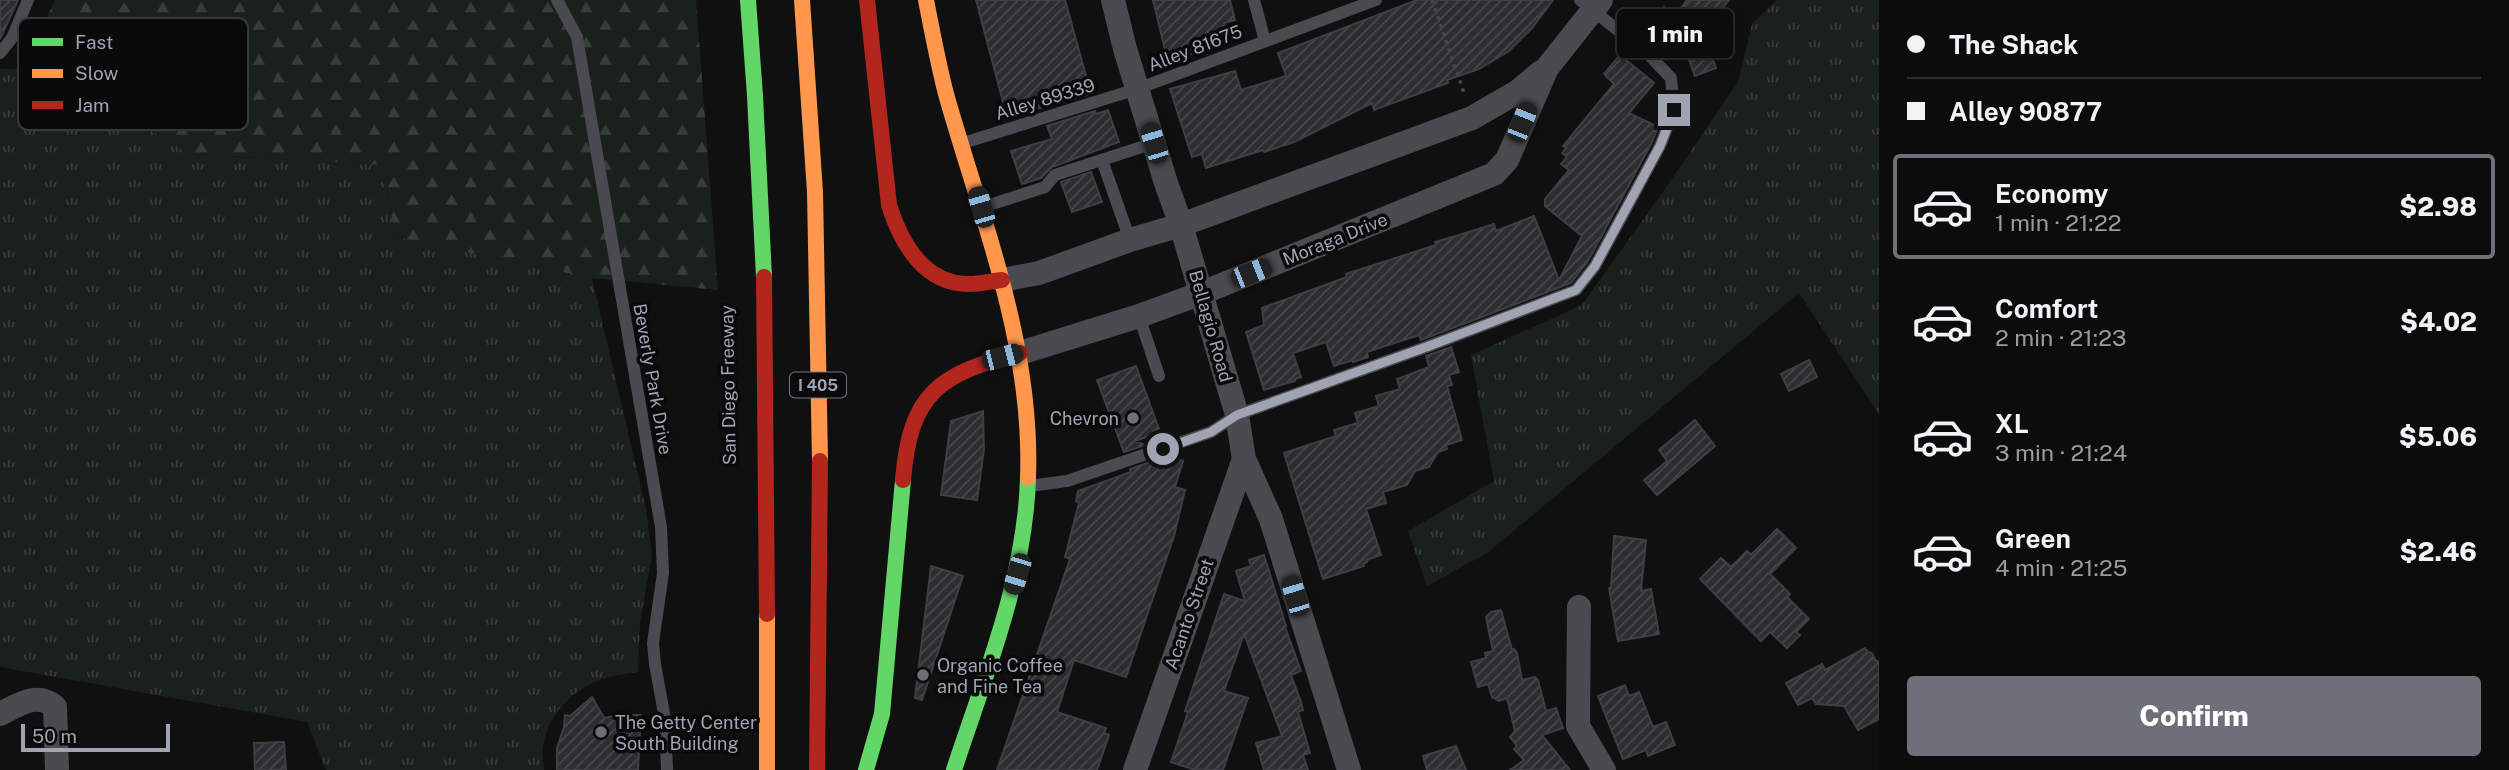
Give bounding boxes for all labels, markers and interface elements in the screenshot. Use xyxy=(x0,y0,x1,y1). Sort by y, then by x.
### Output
callout: 1 min xyxy=(1616,8,1732,57)
legend xyxy=(18,18,248,130)
street label: Alley 81675 xyxy=(1145,20,1245,76)
text: 1 min xyxy=(1647,20,1703,47)
text: The Shack xyxy=(1949,29,2078,60)
text: Fast xyxy=(75,31,113,53)
text: Slow xyxy=(75,62,119,84)
street label: Alley 89339 xyxy=(993,74,1097,124)
text: Jam xyxy=(75,94,109,116)
route end xyxy=(1658,94,1690,126)
text: Alley 90877 xyxy=(1949,96,2102,127)
car xyxy=(1505,99,1540,145)
car xyxy=(1138,120,1171,166)
icon: car xyxy=(1911,175,1974,238)
text: Economy xyxy=(1995,178,2108,209)
car xyxy=(966,184,997,230)
text: $2.98 xyxy=(2399,191,2477,222)
street label: Moraga Drive xyxy=(1280,208,1390,270)
text: 1 min · 21:22 xyxy=(1995,209,2121,236)
car xyxy=(1228,255,1275,291)
street label: Bellagio Road xyxy=(1185,268,1237,384)
icon: car xyxy=(1911,290,1974,353)
text: Comfort xyxy=(1995,293,2098,324)
street label: Beverly Park Drive xyxy=(629,302,677,456)
street label: San Diego Freeway xyxy=(716,304,740,465)
text: $4.02 xyxy=(2400,306,2477,337)
text: 2 min · 21:23 xyxy=(1995,324,2127,351)
car xyxy=(980,342,1025,372)
road number: I 405 xyxy=(790,372,846,398)
icon: car xyxy=(1911,405,1974,468)
place label: Chevron xyxy=(1050,408,1119,429)
text: XL xyxy=(1995,408,2029,439)
marker: Chevron xyxy=(1125,410,1141,426)
text: $5.06 xyxy=(2399,421,2477,452)
route start xyxy=(1147,433,1179,465)
text: 3 min · 21:24 xyxy=(1995,439,2127,466)
icon: car xyxy=(1911,520,1974,583)
text: Green xyxy=(1995,523,2071,554)
text: $2.46 xyxy=(2400,536,2477,567)
car xyxy=(1001,551,1034,597)
text: 4 min · 21:25 xyxy=(1995,554,2128,581)
street label: Acanto Street xyxy=(1160,556,1218,672)
car xyxy=(1279,573,1312,619)
place label: Organic Coffee and Fine Tea xyxy=(937,655,1063,697)
marker: Organic Coffee and Fine Tea xyxy=(915,667,931,683)
button: Confirm xyxy=(1907,676,2481,756)
place label: The Getty Center South Building xyxy=(615,712,757,754)
scale bar xyxy=(21,721,170,753)
marker: The Getty Center South Building xyxy=(593,724,609,740)
text: 50 m xyxy=(32,725,77,747)

